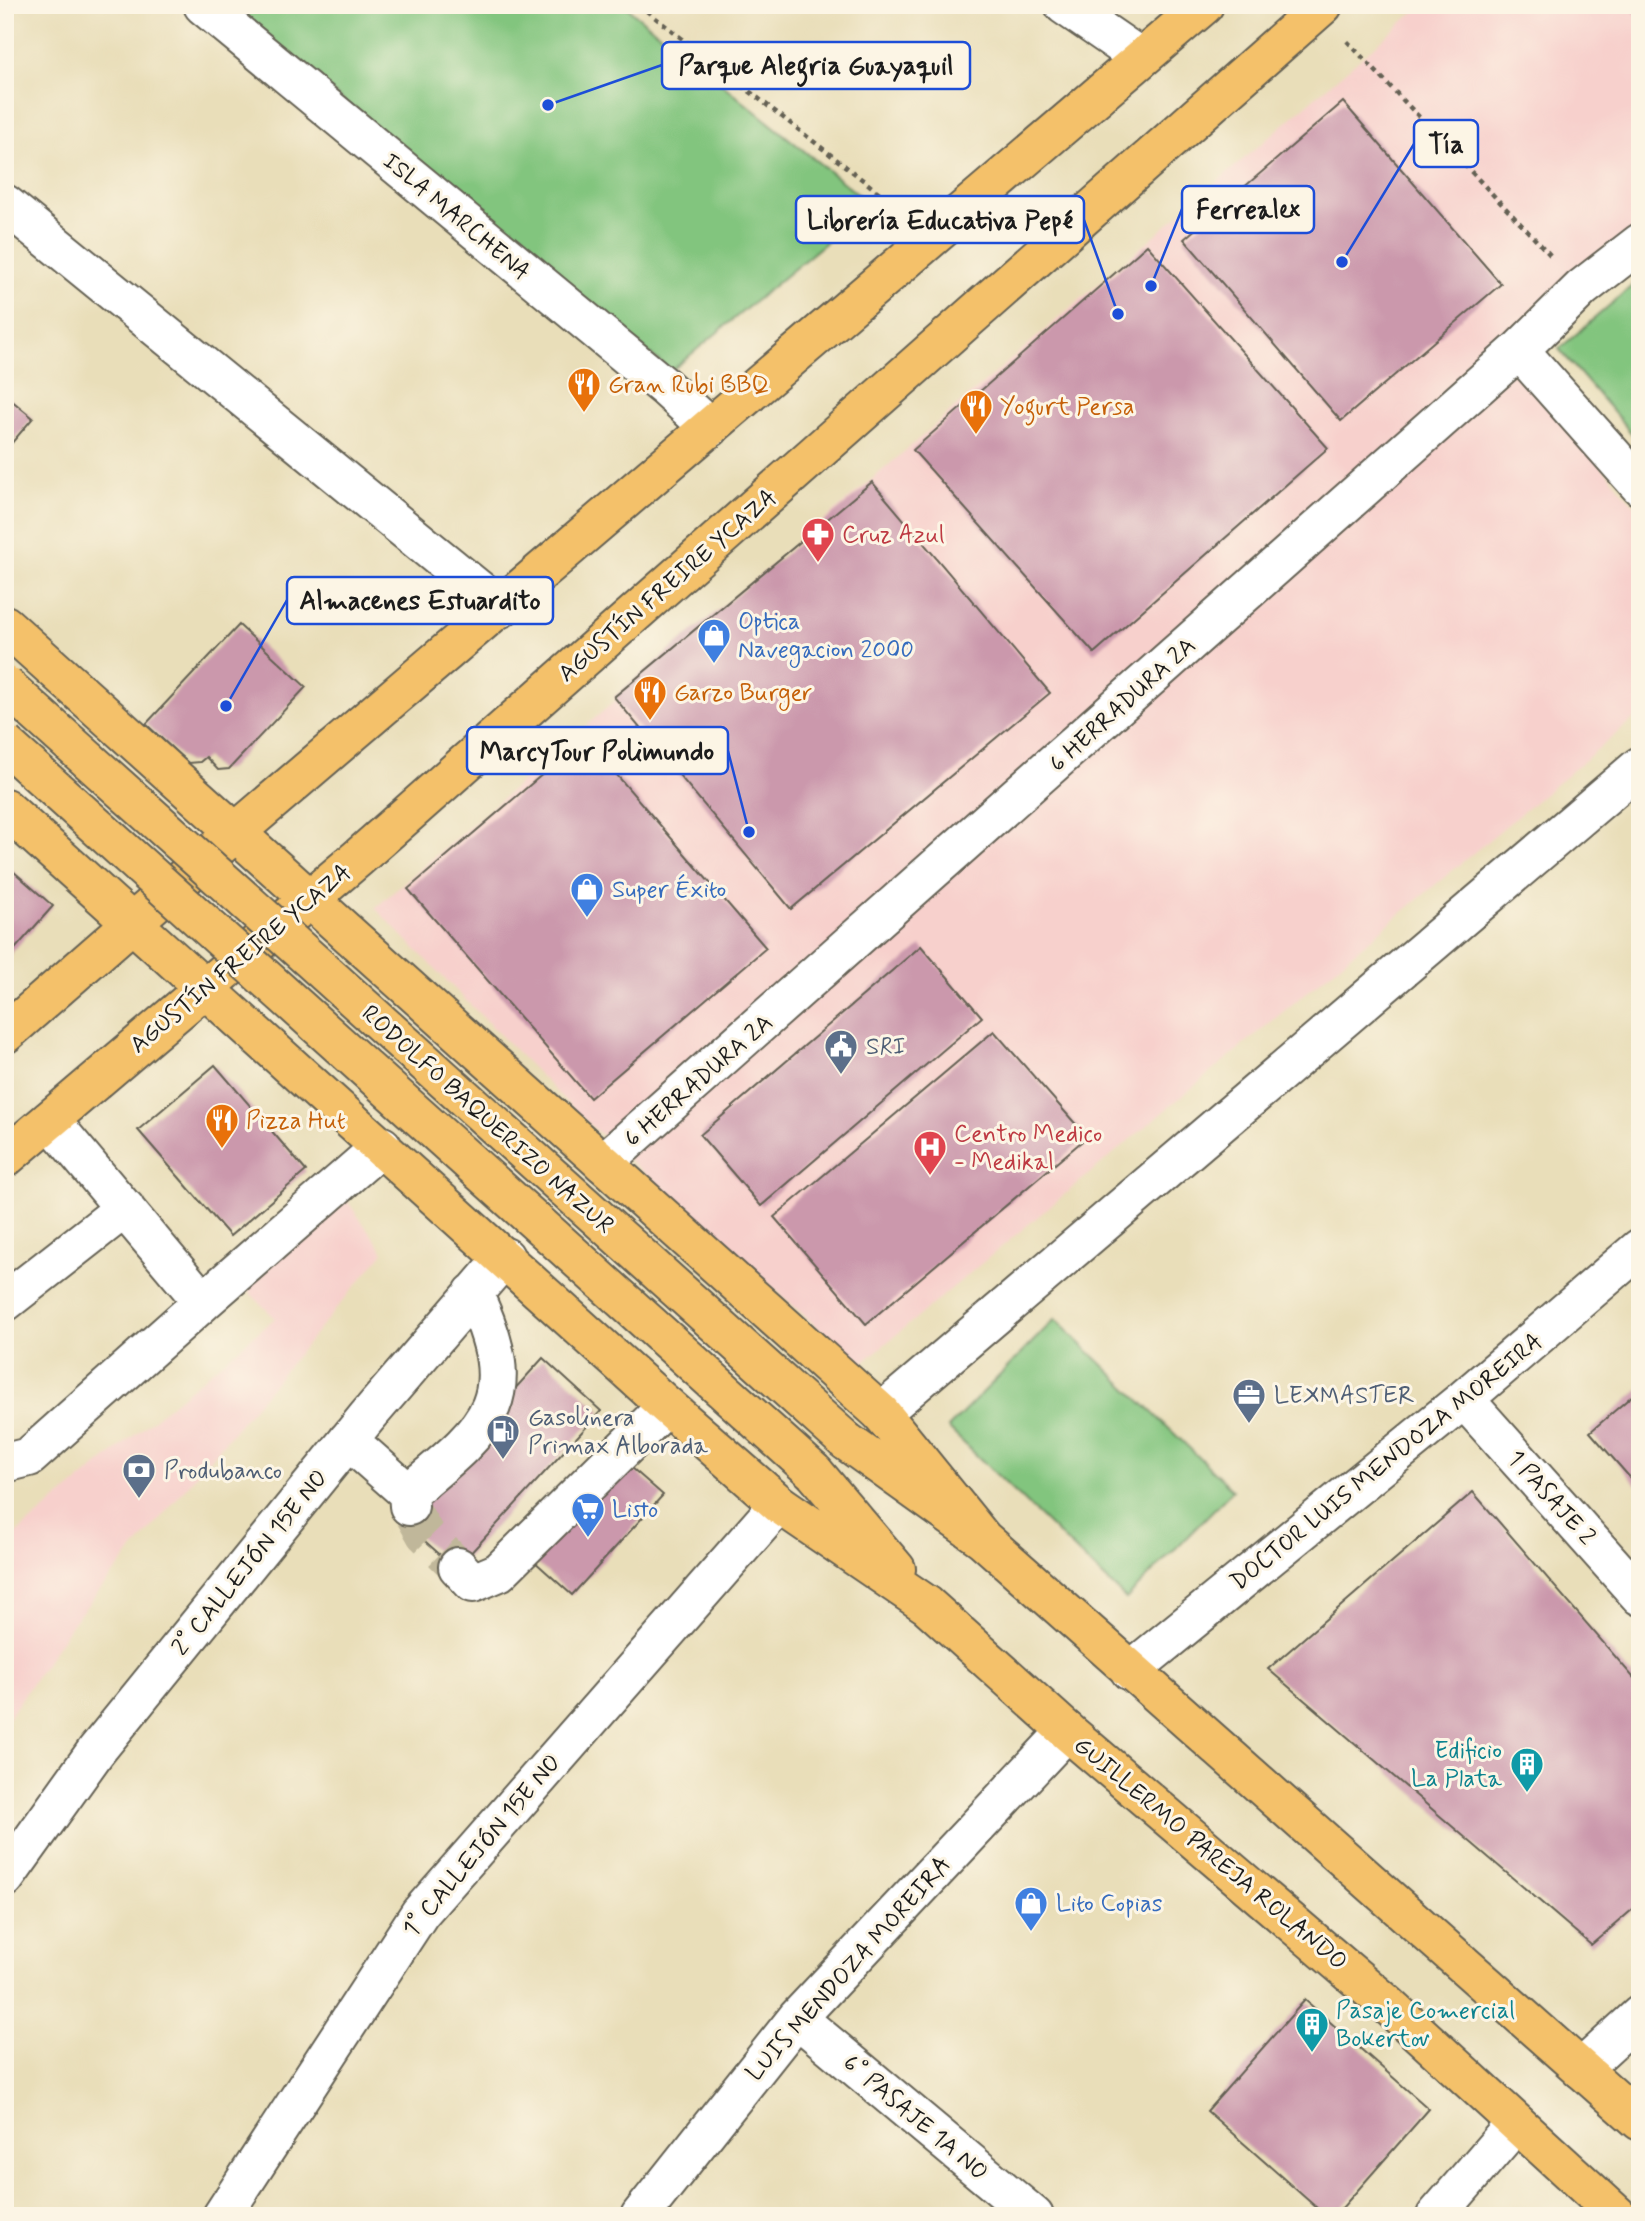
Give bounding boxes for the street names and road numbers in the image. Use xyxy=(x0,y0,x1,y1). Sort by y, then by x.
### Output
street label: ISLA MARCHENA xyxy=(376,146,536,288)
street label: AGUSTÍN FREIRE YCAZA xyxy=(552,482,784,690)
street label: 6 HERRADURA 2A xyxy=(1043,631,1203,779)
street label: AGUSTÍN FREIRE YCAZA xyxy=(123,857,358,1061)
street label: RODOLFO BAQUERIZO NAZUR xyxy=(355,999,619,1242)
street label: 6 HERRADURA 2A xyxy=(618,1008,780,1154)
street label: DOCTOR LUIS MENDOZA MOREIRA xyxy=(1224,1326,1550,1598)
street label: 1 PASAJE 2 xyxy=(1500,1444,1602,1552)
street label: 2° CALLEJÓN 15E NO xyxy=(165,1463,335,1662)
street label: GUILLERMO PAREJA ROLANDO xyxy=(1067,1730,1353,1978)
street label: 1° CALLEJÓN 15E NO xyxy=(396,1748,568,1944)
street label: LUIS MENDOZA MOREIRA xyxy=(740,1850,958,2088)
street label: 6° PASAJE 1A NO xyxy=(836,2048,994,2188)

